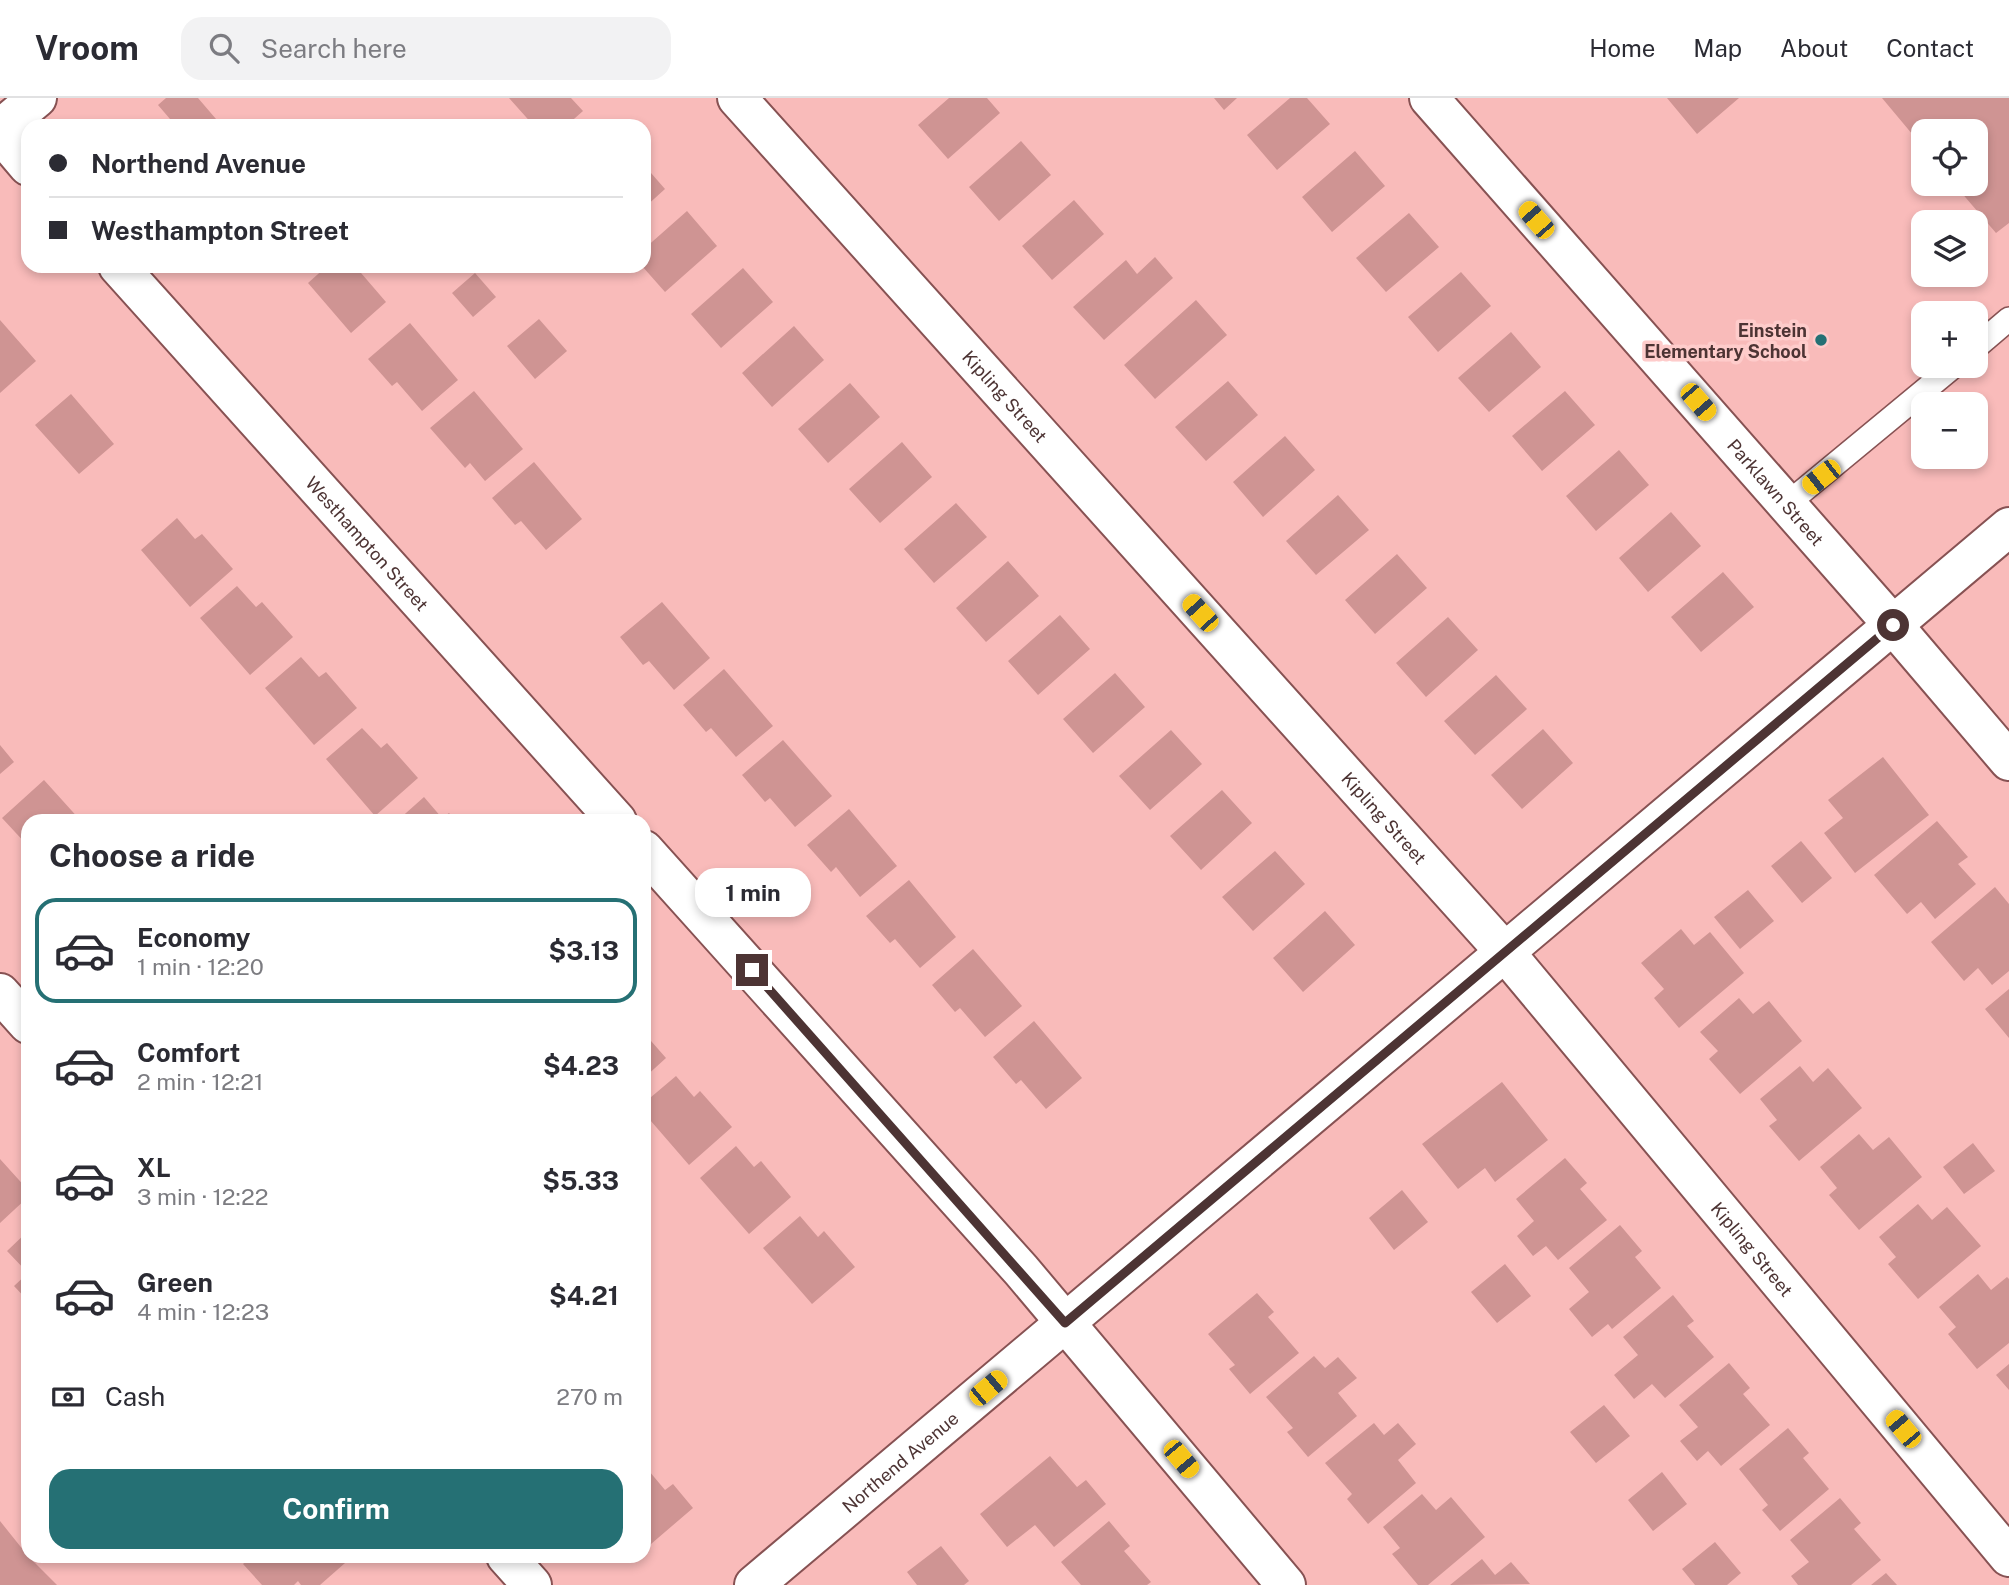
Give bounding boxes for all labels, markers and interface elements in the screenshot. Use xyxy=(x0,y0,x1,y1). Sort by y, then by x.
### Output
search box xyxy=(181,17,671,80)
text: Vroom xyxy=(35,29,139,67)
icon: search xyxy=(205,29,243,67)
text: Search here xyxy=(261,33,407,64)
text: Home xyxy=(1589,34,1655,62)
text: Map xyxy=(1693,34,1742,62)
text: About xyxy=(1780,34,1848,62)
text: Contact xyxy=(1886,34,1974,62)
map controls xyxy=(1911,119,1988,469)
button: locate xyxy=(1911,119,1988,196)
text: Northend Avenue xyxy=(91,148,306,179)
car xyxy=(1515,197,1558,243)
button: layers xyxy=(1911,210,1988,287)
text: Westhampton Street xyxy=(91,215,349,246)
button: + xyxy=(1911,301,1988,378)
place label: Einstein Elementary School xyxy=(1644,320,1807,362)
marker: Einstein Elementary School xyxy=(1813,332,1829,348)
street label: Kipling Street xyxy=(958,346,1052,446)
car xyxy=(1677,379,1720,425)
button: − xyxy=(1911,392,1988,469)
street label: Parklawn Street xyxy=(1723,434,1828,550)
car xyxy=(1798,456,1845,498)
street label: Westhampton Street xyxy=(302,472,433,615)
car xyxy=(1179,590,1222,636)
route start xyxy=(1877,609,1909,641)
street label: Kipling Street xyxy=(1338,768,1431,868)
text: Choose a ride xyxy=(49,837,255,874)
callout: 1 min xyxy=(694,868,810,918)
text: 1 min xyxy=(725,879,781,906)
icon: car xyxy=(53,919,116,982)
text: Economy xyxy=(137,922,250,953)
text: $3.13 xyxy=(549,935,619,966)
text: 1 min · 12:20 xyxy=(137,953,264,980)
route end xyxy=(736,954,768,986)
icon: car xyxy=(53,1034,116,1097)
text: Comfort xyxy=(137,1037,240,1068)
text: $4.23 xyxy=(543,1050,619,1081)
text: 2 min · 12:21 xyxy=(137,1068,263,1095)
icon: car xyxy=(53,1149,116,1212)
text: XL xyxy=(137,1152,171,1183)
text: $5.33 xyxy=(542,1165,619,1196)
text: 3 min · 12:22 xyxy=(137,1183,269,1210)
street label: Kipling Street xyxy=(1707,1198,1798,1300)
icon: car xyxy=(53,1264,116,1327)
text: Green xyxy=(137,1267,213,1298)
text: $4.21 xyxy=(549,1280,619,1311)
text: 4 min · 12:23 xyxy=(137,1298,269,1325)
car xyxy=(966,1366,1011,1410)
icon: cash xyxy=(49,1378,87,1416)
text: Cash xyxy=(105,1381,165,1412)
text: 270 m xyxy=(556,1383,623,1410)
car xyxy=(1882,1406,1925,1452)
street label: Northend Avenue xyxy=(838,1407,962,1517)
car xyxy=(1160,1436,1203,1482)
button: Confirm xyxy=(49,1469,623,1549)

